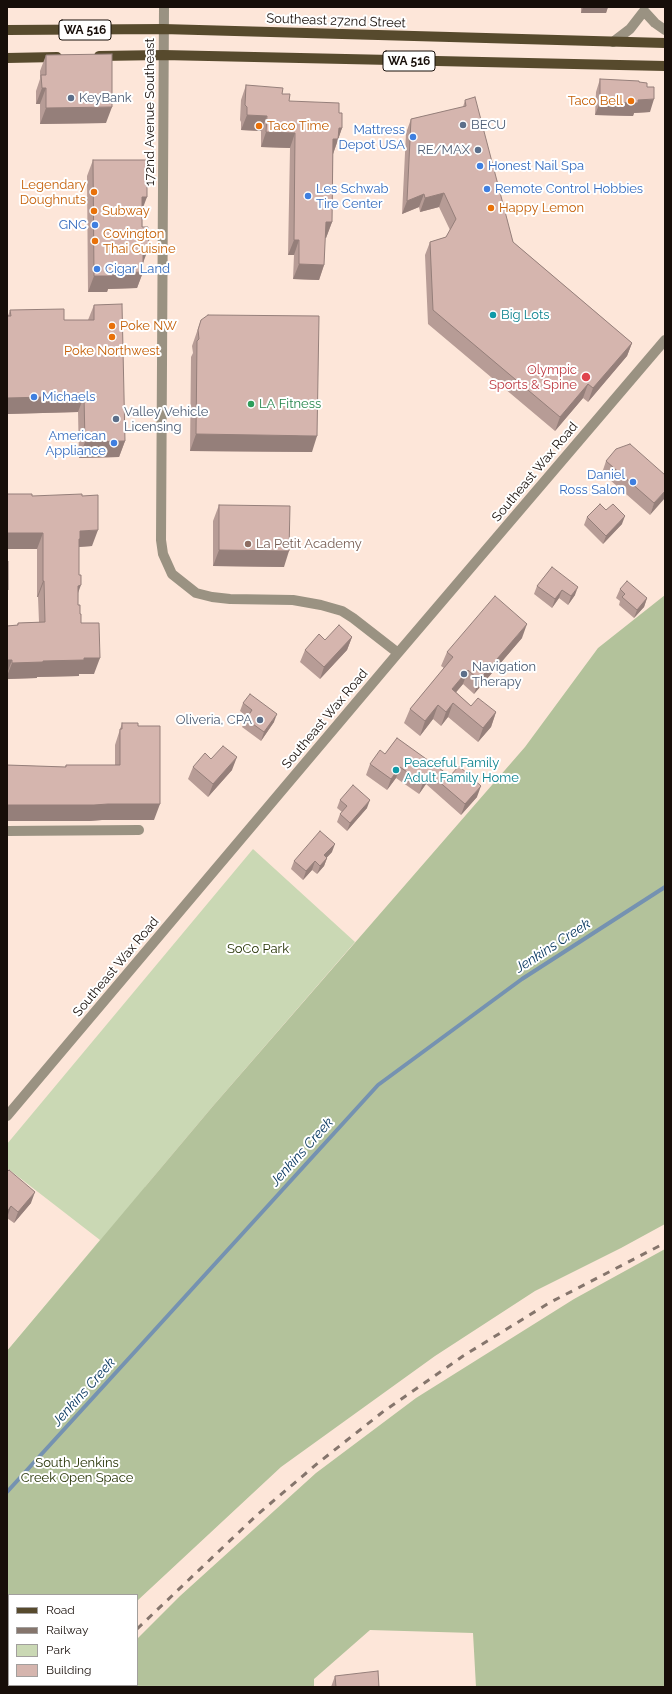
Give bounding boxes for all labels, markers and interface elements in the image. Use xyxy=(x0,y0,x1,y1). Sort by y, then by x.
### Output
street label: Southeast 272nd Street xyxy=(266,11,406,31)
road number: WA 516 xyxy=(59,20,111,40)
street label: 172nd Avenue Southeast xyxy=(142,38,158,186)
road number: WA 516 xyxy=(383,51,435,71)
place label: KeyBank xyxy=(79,90,132,106)
marker: KeyBank xyxy=(66,93,76,103)
place label: Taco Bell xyxy=(568,93,623,109)
marker: Taco Bell xyxy=(626,96,636,106)
place label: BECU xyxy=(471,117,506,133)
place label: Taco Time xyxy=(267,118,329,134)
marker: BECU xyxy=(458,120,468,130)
marker: Taco Time xyxy=(254,121,264,131)
place label: Mattress Depot USA xyxy=(338,122,405,153)
marker: Mattress Depot USA xyxy=(408,132,418,142)
place label: RE/MAX xyxy=(417,142,470,158)
marker: RE/MAX xyxy=(473,145,483,155)
place label: Honest Nail Spa xyxy=(488,158,584,174)
marker: Honest Nail Spa xyxy=(475,161,485,171)
place label: Legendary Doughnuts xyxy=(20,177,86,208)
place label: Les Schwab Tire Center xyxy=(316,181,389,212)
place label: Remote Control Hobbies xyxy=(495,181,643,197)
marker: Remote Control Hobbies xyxy=(482,184,492,194)
marker: Legendary Doughnuts xyxy=(89,187,99,197)
marker: Les Schwab Tire Center xyxy=(303,191,313,201)
place label: Happy Lemon xyxy=(499,200,584,216)
place label: Subway xyxy=(102,203,150,219)
marker: Happy Lemon xyxy=(486,203,496,213)
marker: Subway xyxy=(89,206,99,216)
place label: GNC xyxy=(59,217,87,233)
marker: GNC xyxy=(90,220,100,230)
place label: Covington Thai Cuisine xyxy=(103,226,176,257)
marker: Covington Thai Cuisine xyxy=(90,236,100,246)
place label: Cigar Land xyxy=(105,261,170,277)
marker: Cigar Land xyxy=(92,264,102,274)
place label: Big Lots xyxy=(501,307,550,323)
marker: Big Lots xyxy=(488,310,498,320)
place label: Poke NW xyxy=(120,318,177,334)
marker: Poke NW xyxy=(107,321,117,331)
marker: Poke Northwest xyxy=(107,332,117,342)
place label: Poke Northwest xyxy=(64,343,160,359)
place label: Olympic Sports & Spine xyxy=(489,362,577,393)
marker: Olympic Sports & Spine xyxy=(580,371,592,383)
place label: Michaels xyxy=(42,389,95,405)
marker: Michaels xyxy=(29,392,39,402)
place label: LA Fitness xyxy=(259,396,321,412)
marker: LA Fitness xyxy=(246,399,256,409)
place label: Valley Vehicle Licensing xyxy=(124,404,208,435)
marker: Valley Vehicle Licensing xyxy=(111,414,121,424)
street label: Southeast Wax Road xyxy=(489,419,581,525)
place label: American Appliance xyxy=(45,428,106,459)
marker: American Appliance xyxy=(109,438,119,448)
place label: Daniel Ross Salon xyxy=(559,467,625,498)
marker: Daniel Ross Salon xyxy=(628,477,638,487)
place label: La Petit Academy xyxy=(256,536,362,552)
marker: La Petit Academy xyxy=(243,539,253,549)
place label: Navigation Therapy xyxy=(472,659,536,690)
street label: Southeast Wax Road xyxy=(279,666,371,772)
marker: Navigation Therapy xyxy=(459,669,469,679)
place label: Oliveria, CPA xyxy=(176,712,252,728)
marker: Oliveria, CPA xyxy=(255,715,265,725)
place label: Peaceful Family Adult Family Home xyxy=(404,755,519,786)
marker: Peaceful Family Adult Family Home xyxy=(391,765,401,775)
street label: Southeast Wax Road xyxy=(70,914,162,1020)
water label: Jenkins Creek xyxy=(512,915,594,977)
park label: SoCo Park xyxy=(227,941,289,957)
water label: Jenkins Creek xyxy=(267,1114,337,1190)
water label: Jenkins Creek xyxy=(49,1354,119,1430)
park label: South Jenkins Creek Open Space xyxy=(21,1455,133,1486)
legend xyxy=(8,1594,138,1686)
text: Road xyxy=(46,1603,75,1617)
text: Railway xyxy=(46,1623,88,1637)
text: Park xyxy=(46,1643,71,1657)
text: Building xyxy=(46,1663,92,1677)

